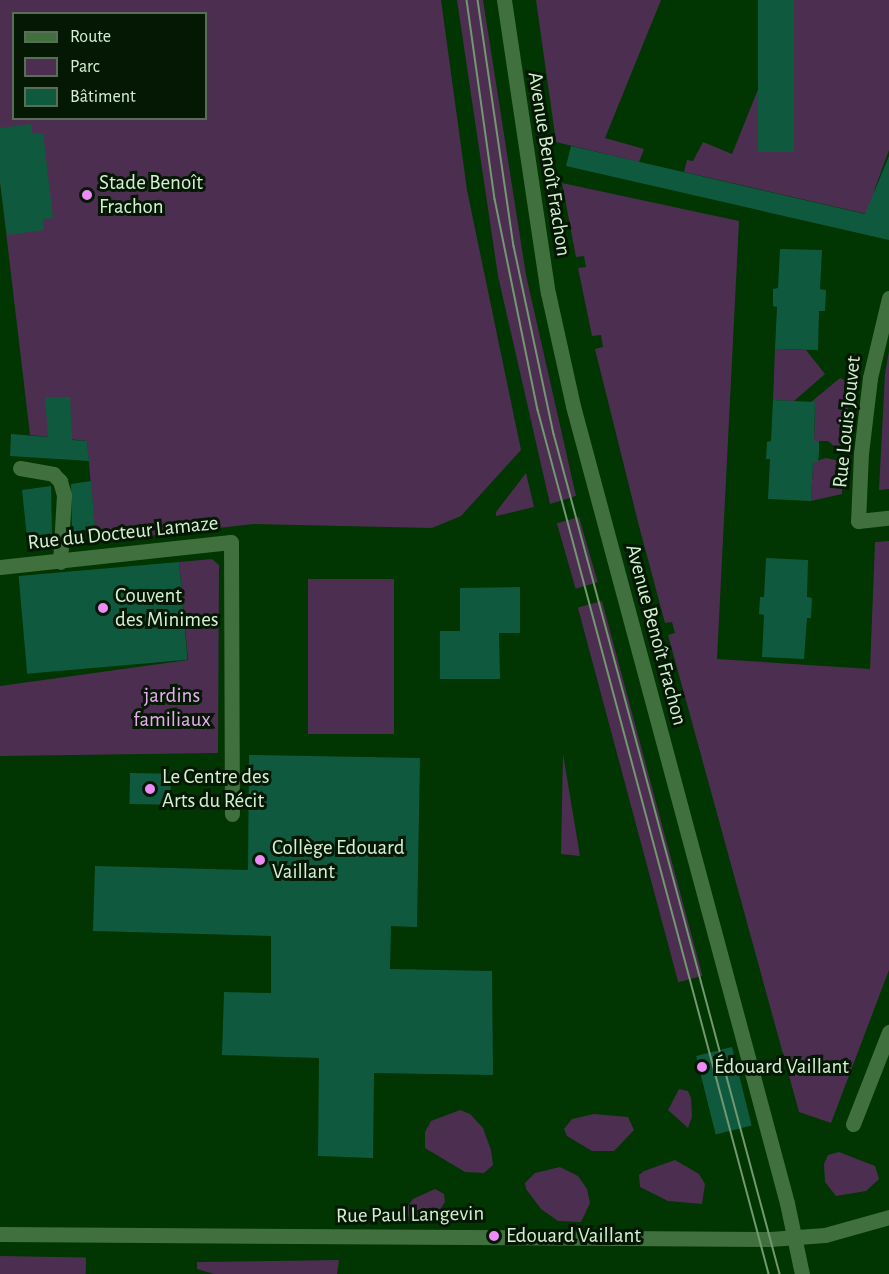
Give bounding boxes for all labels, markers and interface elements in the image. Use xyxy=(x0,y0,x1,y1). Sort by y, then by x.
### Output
legend xyxy=(12,12,207,120)
text: Route xyxy=(70,28,111,46)
text: Parc xyxy=(70,58,100,76)
street label: Avenue Benoît Frachon xyxy=(522,70,576,258)
text: Bâtiment xyxy=(70,88,136,106)
place label: Stade Benoît Frachon xyxy=(99,170,203,220)
marker: Stade Benoît Frachon xyxy=(80,188,94,202)
street label: Rue Louis Jouvet xyxy=(828,355,866,489)
street label: Rue du Docteur Lamaze xyxy=(26,510,220,556)
street label: Avenue Benoît Frachon xyxy=(620,542,692,728)
place label: Couvent des Minimes xyxy=(115,583,219,633)
marker: Couvent des Minimes xyxy=(96,601,110,615)
park label: jardins familiaux xyxy=(133,683,211,733)
place label: Le Centre des Arts du Récit xyxy=(162,764,270,814)
marker: Le Centre des Arts du Récit xyxy=(143,782,157,796)
place label: Collège Edouard Vaillant xyxy=(272,835,405,885)
marker: Collège Edouard Vaillant xyxy=(253,853,267,867)
place label: Édouard Vaillant xyxy=(714,1054,849,1080)
marker: Édouard Vaillant xyxy=(695,1060,709,1074)
street label: Rue Paul Langevin xyxy=(336,1201,484,1229)
place label: Edouard Vaillant xyxy=(506,1223,641,1249)
marker: Edouard Vaillant xyxy=(487,1229,501,1243)

